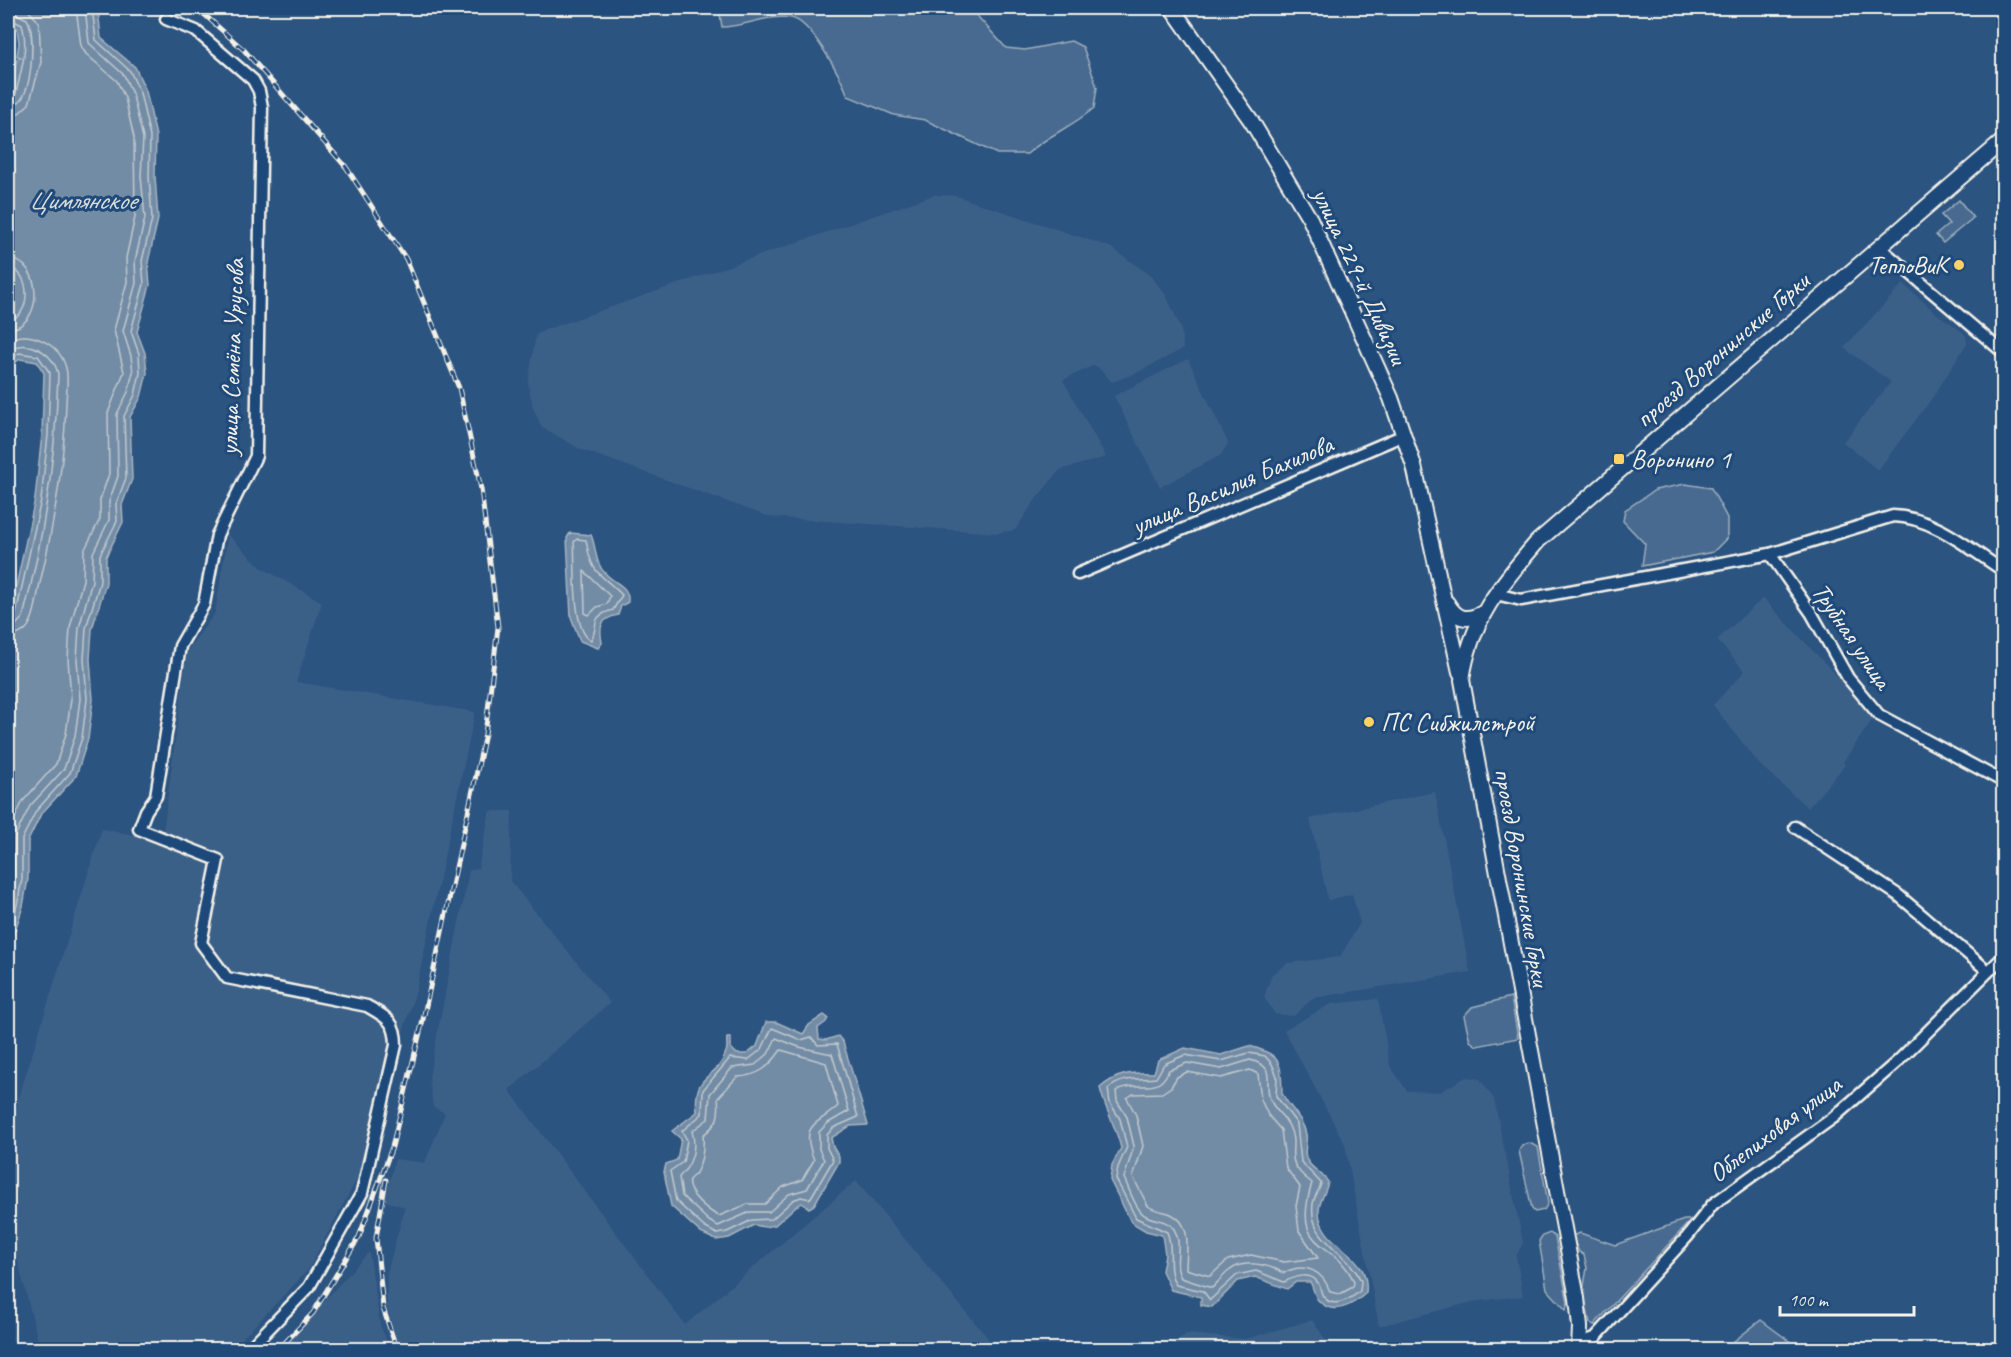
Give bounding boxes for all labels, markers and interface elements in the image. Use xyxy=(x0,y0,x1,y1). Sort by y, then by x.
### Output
street label: улица 229-й Дивизии xyxy=(1304,181,1416,371)
water label: Цимлянское xyxy=(29,183,140,217)
place label: ТеплоВиК xyxy=(1868,249,1951,282)
street label: улица Семёна Урусова xyxy=(212,256,252,458)
marker: ТеплоВиК xyxy=(1952,258,1966,272)
street label: проезд Воронинские Горки xyxy=(1628,263,1818,435)
street label: улица Василия Бахилова xyxy=(1125,427,1339,543)
place label: Воронино 1 xyxy=(1631,443,1732,476)
marker: Воронино 1 xyxy=(1612,452,1626,466)
street label: Трубная улица xyxy=(1804,577,1901,697)
place label: ПС Сибжилстрой xyxy=(1381,706,1537,739)
marker: ПС Сибжилстрой xyxy=(1362,715,1376,729)
street label: проезд Воронинские Горки xyxy=(1487,765,1558,991)
street label: Облепиховая улица xyxy=(1702,1067,1849,1190)
scale bar xyxy=(1780,1279,1914,1317)
text: 100 m xyxy=(1789,1289,1830,1311)

